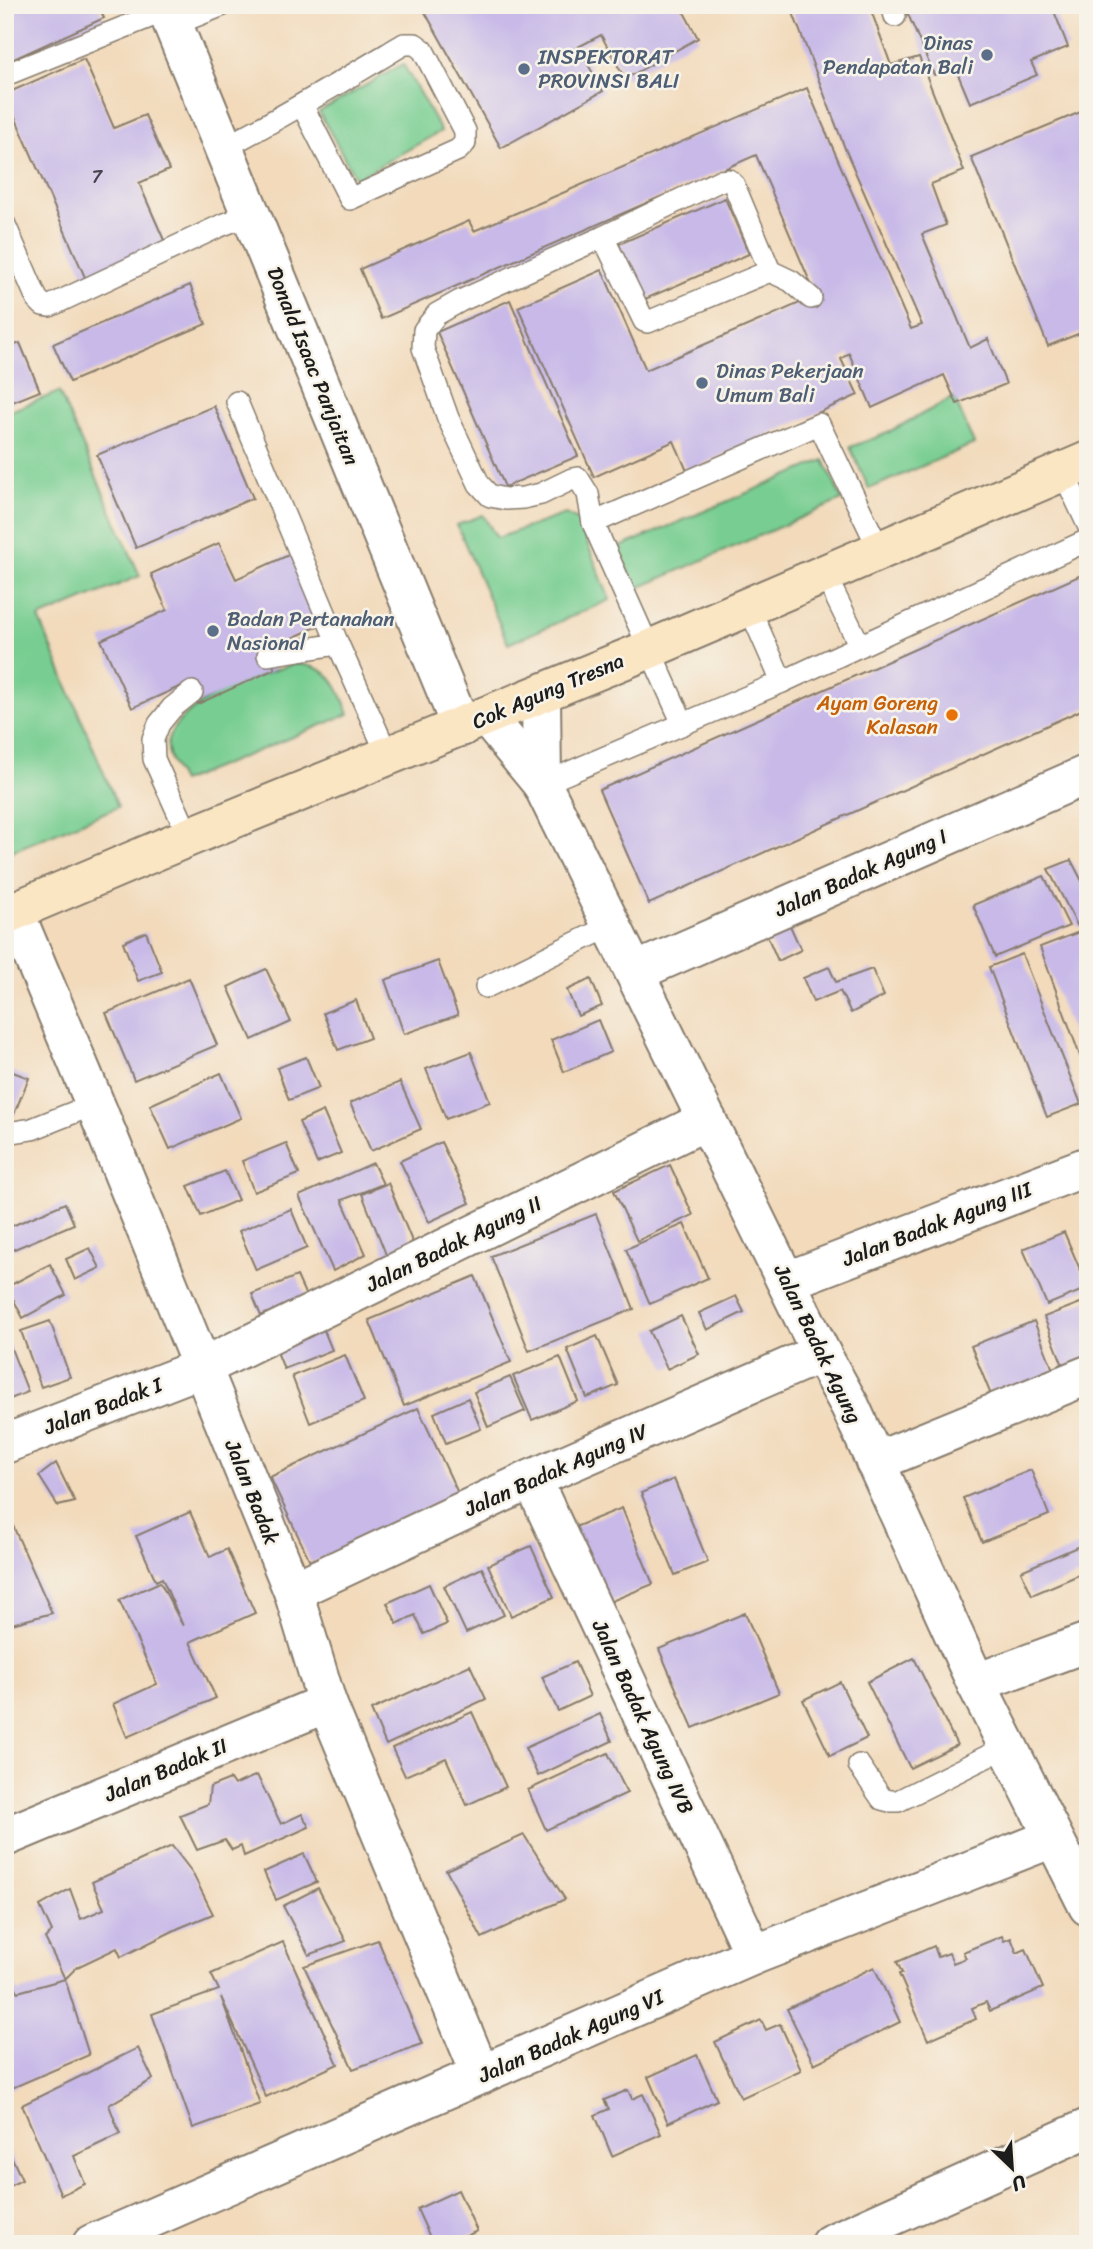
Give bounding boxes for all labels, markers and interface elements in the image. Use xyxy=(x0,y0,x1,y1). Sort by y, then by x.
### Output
place label: Dinas Pendapatan Bali xyxy=(823,24,974,86)
place label: INSPEKTORAT PROVINSI BALI xyxy=(537,38,680,100)
marker: Dinas Pendapatan Bali xyxy=(979,47,995,63)
marker: INSPEKTORAT PROVINSI BALI xyxy=(516,61,532,77)
house number: 7 xyxy=(92,161,104,193)
street label: Donald Isaac Panjaitan xyxy=(256,261,370,471)
place label: Dinas Pekerjaan Umum Bali xyxy=(716,352,864,414)
marker: Dinas Pekerjaan Umum Bali xyxy=(694,375,710,391)
place label: Badan Pertanahan Nasional xyxy=(227,600,395,662)
marker: Badan Pertanahan Nasional xyxy=(205,623,221,639)
street label: Cok Agung Tresna xyxy=(466,642,631,740)
place label: Ayam Goreng Kalasan xyxy=(816,684,938,746)
marker: Ayam Goreng Kalasan xyxy=(944,707,960,723)
street label: Jalan Badak Agung I xyxy=(768,818,954,928)
street label: Jalan Badak Agung III xyxy=(836,1170,1039,1278)
street label: Jalan Badak Agung II xyxy=(359,1185,549,1304)
street label: Jalan Badak Agung xyxy=(762,1257,873,1431)
street label: Jalan Badak I xyxy=(37,1365,169,1446)
street label: Jalan Badak Agung IV xyxy=(457,1412,655,1528)
street label: Jalan Badak xyxy=(213,1433,291,1551)
street label: Jalan Badak Agung IVB xyxy=(581,1612,705,1821)
street label: Jalan Badak II xyxy=(97,1727,234,1813)
street label: Jalan Badak Agung VI xyxy=(471,1977,672,2094)
north arrow xyxy=(978,2134,1048,2204)
text: U xyxy=(1005,2165,1032,2201)

